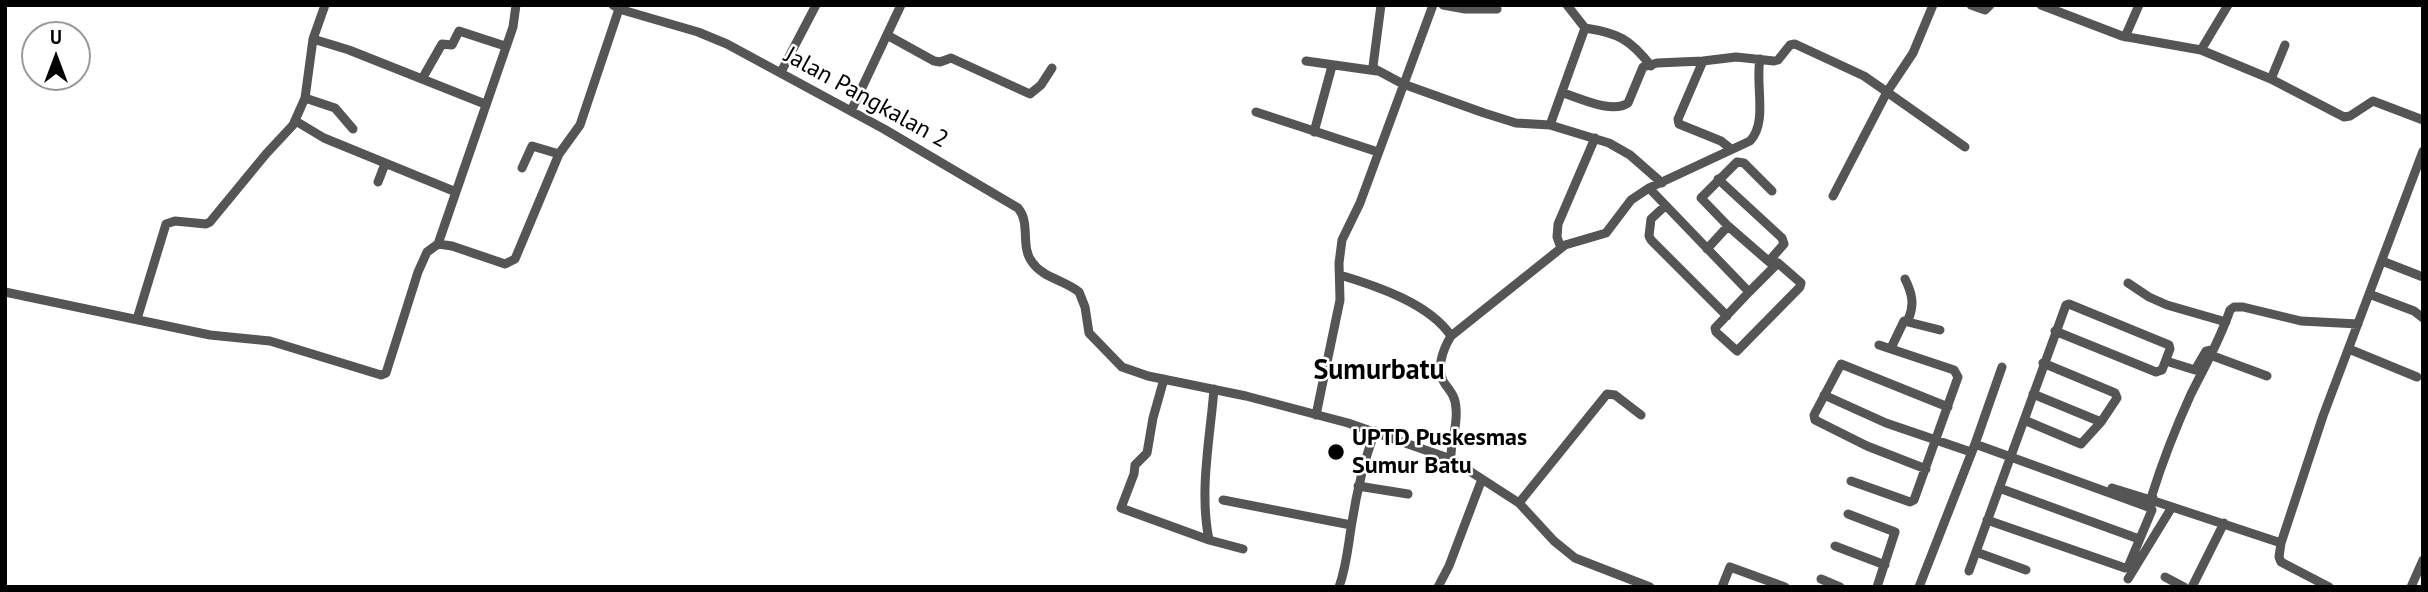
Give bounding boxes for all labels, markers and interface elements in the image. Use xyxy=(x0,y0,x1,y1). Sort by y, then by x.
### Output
north arrow xyxy=(21,21,91,91)
text: U xyxy=(50,25,62,49)
street label: Jalan Pangkalan 2 xyxy=(779,41,953,155)
district label: Sumurbatu xyxy=(1313,354,1445,388)
place label: UPTD Puskesmas Sumur Batu xyxy=(1352,424,1527,480)
marker: UPTD Puskesmas Sumur Batu xyxy=(1326,442,1346,462)

